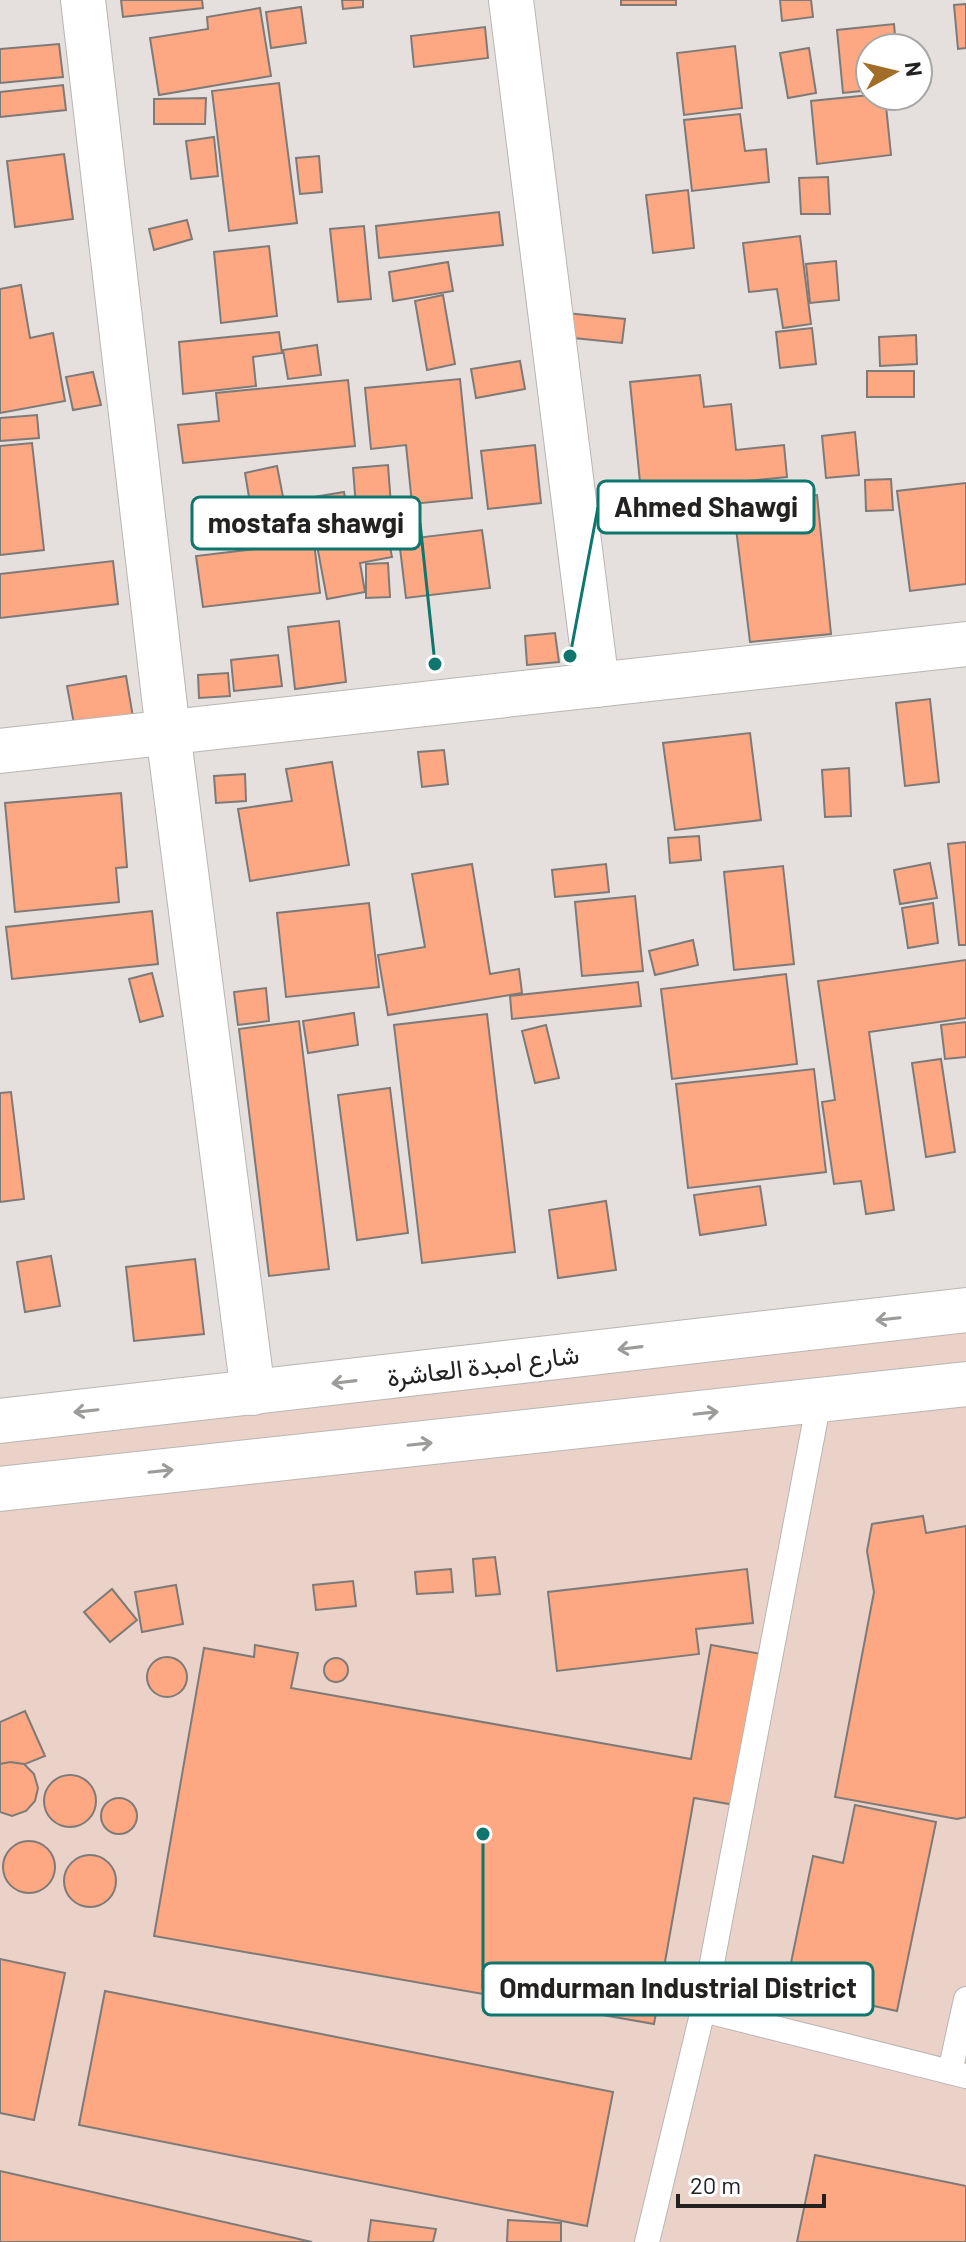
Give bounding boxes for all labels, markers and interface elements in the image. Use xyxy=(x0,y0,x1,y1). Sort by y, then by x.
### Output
north arrow xyxy=(854,32,934,112)
text: N xyxy=(901,60,929,78)
callout: Ahmed Shawgi xyxy=(598,481,814,533)
text: Ahmed Shawgi xyxy=(614,489,798,523)
callout: mostafa shawgi xyxy=(192,497,420,549)
text: mostafa shawgi xyxy=(208,505,404,539)
one-way arrow xyxy=(876,1311,902,1326)
street label: شارع امبدة العاشرة xyxy=(385,1337,581,1396)
one-way arrow xyxy=(617,1340,644,1355)
one-way arrow xyxy=(331,1375,358,1390)
one-way arrow xyxy=(73,1404,100,1419)
one-way arrow xyxy=(692,1406,719,1421)
one-way arrow xyxy=(406,1436,433,1451)
one-way arrow xyxy=(147,1464,174,1479)
callout: Omdurman Industrial District xyxy=(483,1963,873,2015)
text: Omdurman Industrial District xyxy=(499,1970,857,2004)
scale bar xyxy=(678,2158,824,2208)
text: 20 m xyxy=(690,2170,741,2199)

